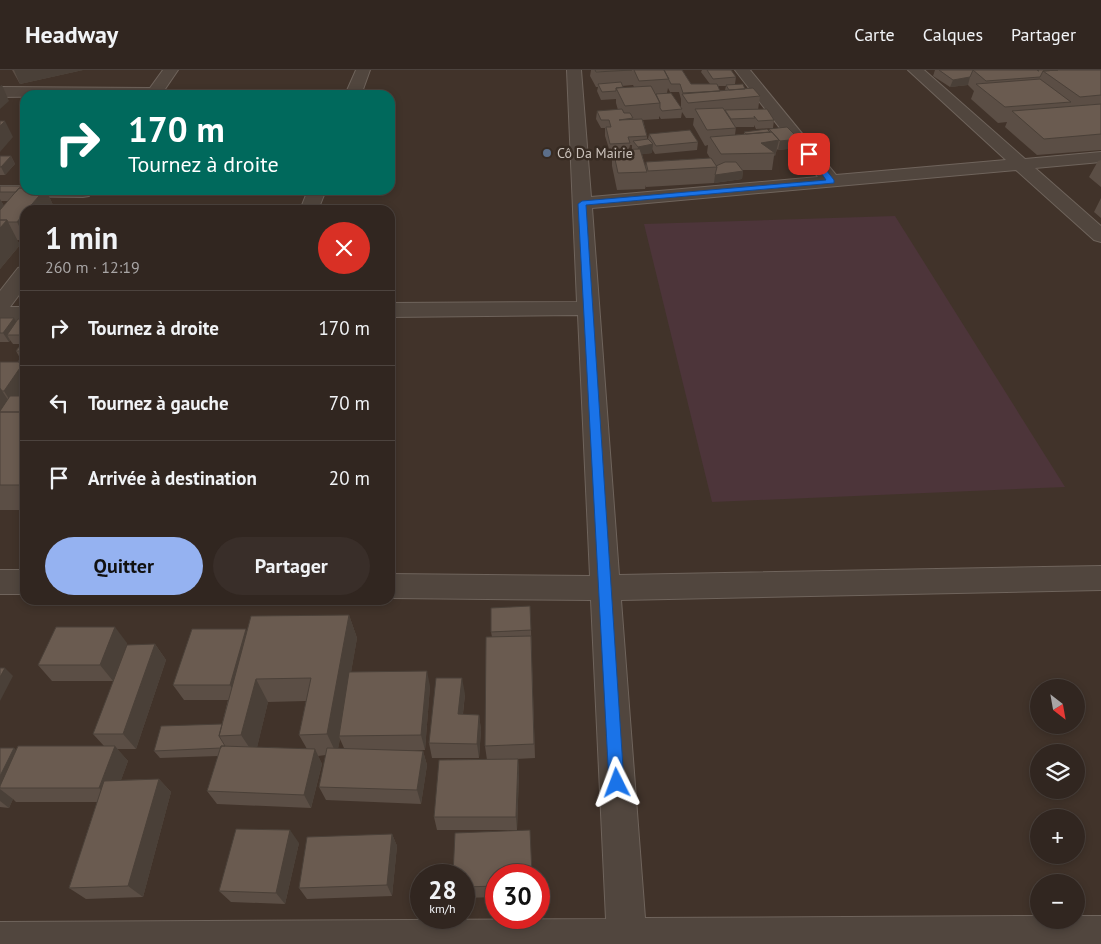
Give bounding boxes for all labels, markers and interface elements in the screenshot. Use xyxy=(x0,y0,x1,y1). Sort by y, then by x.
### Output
text: Headway xyxy=(25,19,118,50)
text: Carte xyxy=(854,23,895,46)
text: Calques xyxy=(923,23,983,46)
text: Partager xyxy=(1011,23,1076,46)
text: 170 m xyxy=(128,106,225,152)
icon: right xyxy=(45,110,110,175)
pin xyxy=(788,133,830,175)
icon: arrive xyxy=(795,140,823,168)
place label: Cô Da Mairie xyxy=(557,144,633,162)
marker: Cô Da Mairie xyxy=(541,147,553,159)
text: Tournez à droite xyxy=(128,150,279,178)
text: 1 min xyxy=(45,218,118,257)
button: close xyxy=(318,222,370,274)
text: 260 m · 12:19 xyxy=(45,257,140,277)
icon: right xyxy=(45,314,73,342)
text: Tournez à droite xyxy=(88,316,219,340)
text: 170 m xyxy=(318,316,370,340)
icon: left xyxy=(45,389,73,417)
text: Tournez à gauche xyxy=(88,391,229,415)
text: 70 m xyxy=(329,391,370,415)
icon: arrive xyxy=(45,464,73,492)
text: Arrivée à destination xyxy=(88,466,257,490)
text: 20 m xyxy=(329,466,370,490)
button: Quitter xyxy=(45,537,203,595)
button: Partager xyxy=(213,537,370,595)
north arrow xyxy=(1030,679,1085,734)
map controls xyxy=(1030,679,1085,929)
button: layers xyxy=(1030,744,1085,799)
position arrow xyxy=(590,756,642,808)
button: + xyxy=(1030,809,1085,864)
speed limit sign: 30 xyxy=(485,864,550,929)
text: 28 xyxy=(428,874,457,906)
button: − xyxy=(1030,874,1085,929)
text: km/h xyxy=(429,901,456,916)

